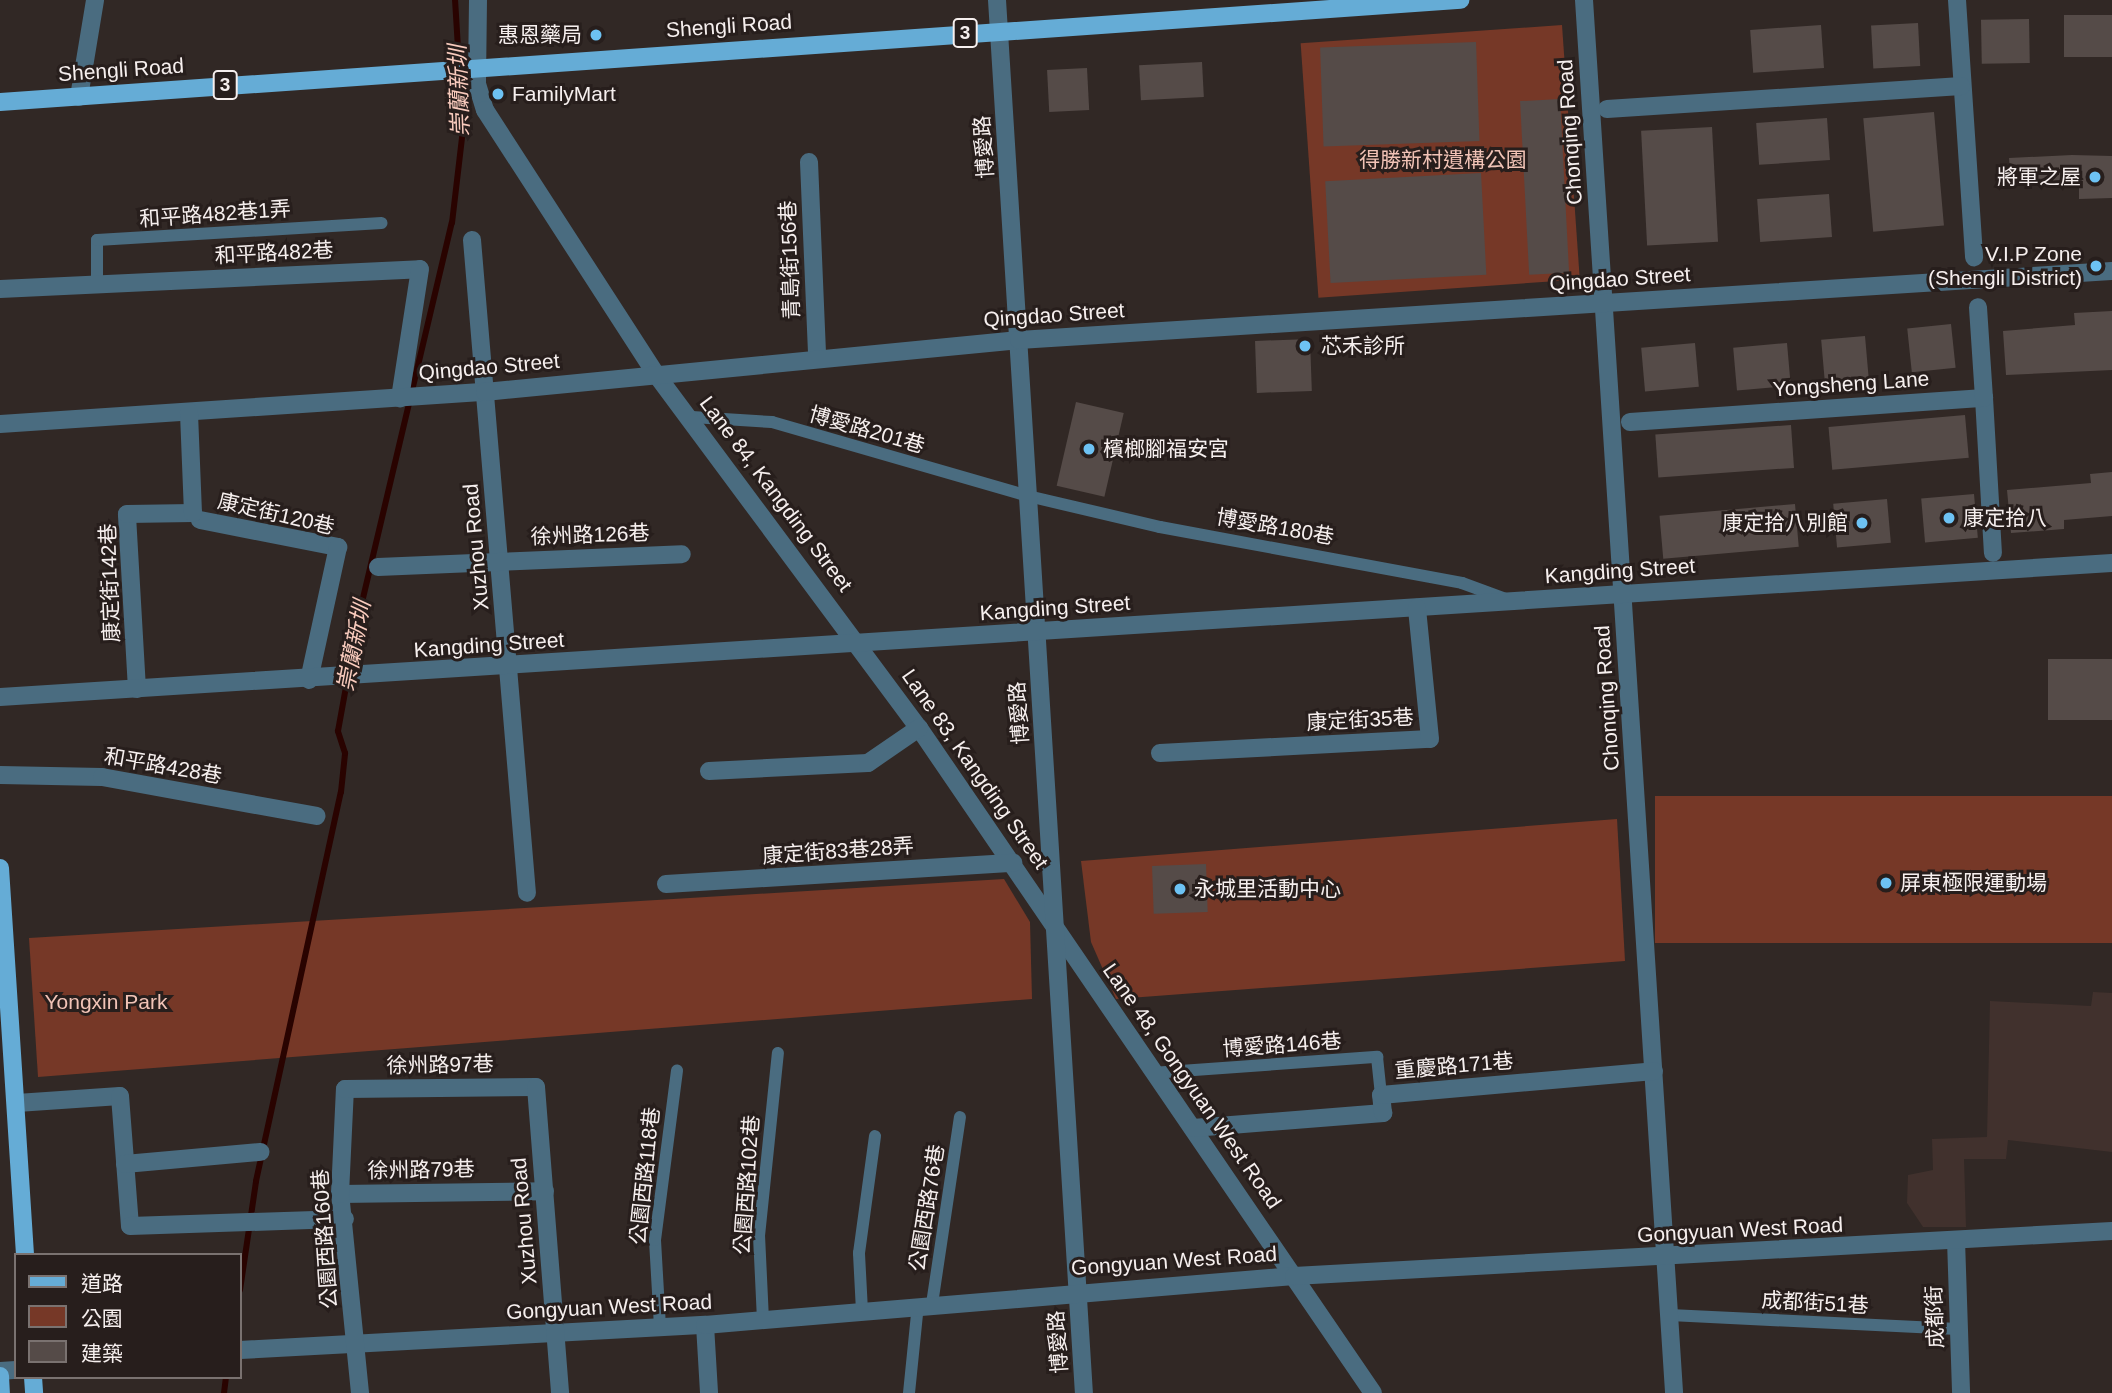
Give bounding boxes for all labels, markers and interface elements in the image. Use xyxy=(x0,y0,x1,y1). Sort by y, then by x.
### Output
street label: Shengli Road xyxy=(665,9,793,43)
road number: 3 xyxy=(951,18,979,48)
place label: 惠恩藥局 xyxy=(498,22,582,48)
marker: 惠恩藥局 xyxy=(588,27,604,43)
water label: 崇蘭新圳 xyxy=(444,45,474,137)
street label: Shengli Road xyxy=(57,53,185,87)
street label: Chonqing Road xyxy=(1552,58,1588,206)
road number: 3 xyxy=(211,69,239,100)
place label: FamilyMart xyxy=(512,81,616,107)
marker: FamilyMart xyxy=(490,86,506,102)
street label: 博愛路 xyxy=(969,115,999,179)
park label: 得勝新村遺構公園 xyxy=(1359,147,1527,173)
place label: 將軍之屋 xyxy=(1997,164,2081,190)
marker: 將軍之屋 xyxy=(2087,169,2103,185)
street label: 和平路482巷1弄 xyxy=(138,196,292,232)
street label: 青島街156巷 xyxy=(775,200,805,320)
street label: 和平路482巷 xyxy=(214,237,334,269)
place label: V.I.P Zone (Shengli District) xyxy=(1928,241,2082,291)
marker: V.I.P Zone (Shengli District) xyxy=(2088,258,2104,274)
street label: Qingdao Street xyxy=(1549,262,1691,296)
street label: Qingdao Street xyxy=(983,298,1125,332)
place label: 芯禾診所 xyxy=(1321,333,1405,359)
marker: 芯禾診所 xyxy=(1295,336,1315,356)
street label: Qingdao Street xyxy=(418,348,560,386)
street label: Yongsheng Lane xyxy=(1772,366,1930,402)
street label: Lane 84, Kangding Street xyxy=(694,391,858,597)
street label: 博愛路201巷 xyxy=(806,401,928,459)
place label: 檳榔腳福安宮 xyxy=(1103,436,1229,462)
marker: 檳榔腳福安宮 xyxy=(1081,441,1097,457)
street label: Xuzhou Road xyxy=(458,483,494,611)
street label: 康定街120巷 xyxy=(215,488,337,540)
street label: 博愛路180巷 xyxy=(1214,504,1336,550)
place label: 康定拾八 xyxy=(1963,505,2047,531)
place label: 康定拾八別館 xyxy=(1722,510,1848,536)
marker: 康定拾八 xyxy=(1941,510,1957,526)
marker: 康定拾八別館 xyxy=(1854,515,1870,531)
street label: 徐州路126巷 xyxy=(530,520,650,550)
street label: 康定街142巷 xyxy=(95,523,125,643)
street label: Kangding Street xyxy=(1544,553,1696,589)
street label: Kangding Street xyxy=(979,590,1131,626)
water label: 崇蘭新圳 xyxy=(332,598,376,694)
street label: Chonqing Road xyxy=(1589,624,1625,772)
street label: Kangding Street xyxy=(413,627,565,663)
street label: Lane 83, Kangding Street xyxy=(896,664,1054,874)
street label: 博愛路 xyxy=(1004,681,1034,745)
street label: 康定街35巷 xyxy=(1306,705,1414,735)
street label: 和平路428巷 xyxy=(102,743,224,789)
street label: 康定街83巷28弄 xyxy=(761,833,915,869)
place label: 屏東極限運動場 xyxy=(1900,870,2047,896)
marker: 屏東極限運動場 xyxy=(1878,875,1894,891)
place label: 永城里活動中心 xyxy=(1194,876,1341,902)
marker: 永城里活動中心 xyxy=(1172,881,1188,897)
street label: Lane 48, Gongyuan West Road xyxy=(1097,958,1287,1214)
park label: Yongxin Park xyxy=(45,989,167,1015)
street label: 博愛路146巷 xyxy=(1222,1028,1342,1062)
street label: 重慶路171巷 xyxy=(1394,1048,1514,1084)
street label: 徐州路97巷 xyxy=(386,1051,494,1079)
street label: 公園西路118巷 xyxy=(625,1106,665,1246)
street label: 公園西路102巷 xyxy=(730,1114,764,1256)
street label: 公園西路76巷 xyxy=(905,1143,949,1273)
street label: 徐州路79巷 xyxy=(367,1156,475,1184)
street label: Xuzhou Road xyxy=(506,1157,542,1285)
street label: 公園西路160巷 xyxy=(308,1168,342,1310)
street label: Gongyuan West Road xyxy=(1636,1212,1844,1248)
street label: Gongyuan West Road xyxy=(1070,1241,1278,1281)
legend xyxy=(14,1253,242,1379)
text: 道路 xyxy=(81,1272,123,1295)
street label: 成都街 xyxy=(1921,1285,1949,1349)
street label: 成都街51巷 xyxy=(1761,1288,1869,1318)
street label: Gongyuan West Road xyxy=(505,1289,713,1325)
text: 公園 xyxy=(81,1307,123,1330)
street label: 博愛路 xyxy=(1043,1310,1073,1374)
text: 建築 xyxy=(81,1342,123,1365)

